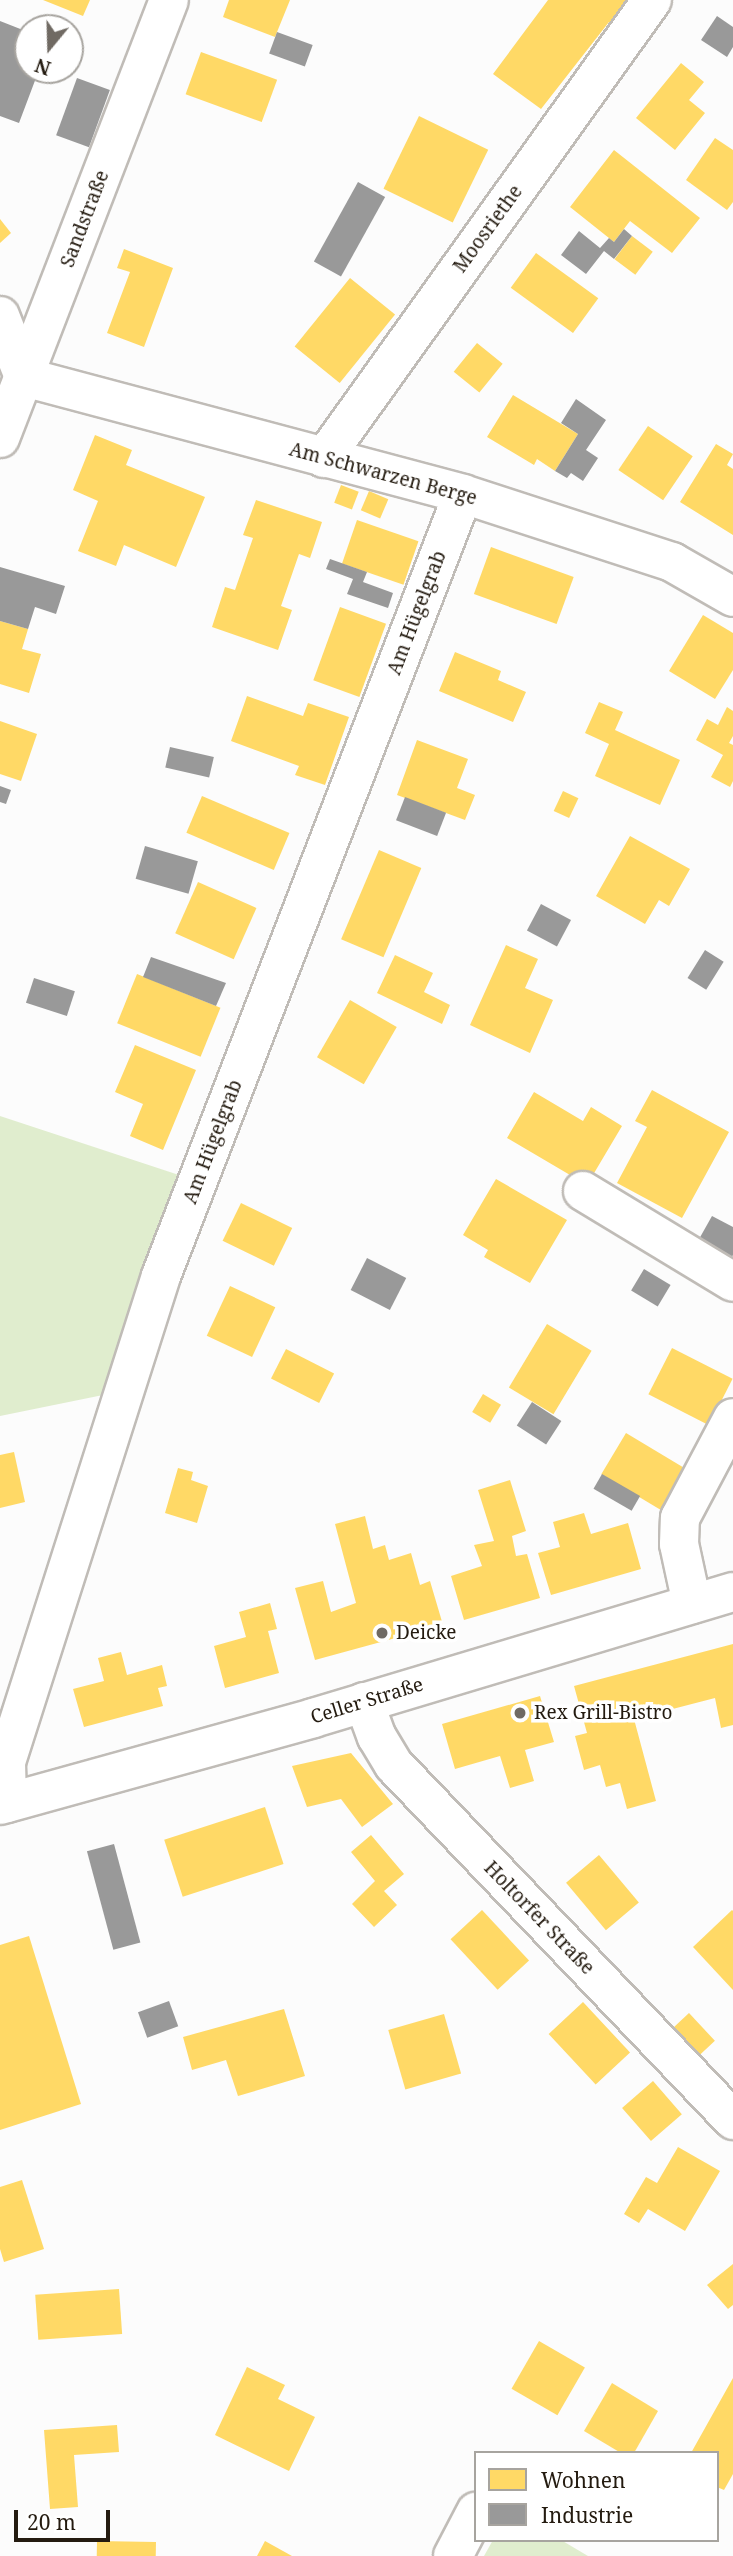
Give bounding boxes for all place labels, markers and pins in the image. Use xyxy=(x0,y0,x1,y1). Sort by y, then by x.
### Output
place label: Deicke xyxy=(396,1622,456,1644)
marker: Deicke xyxy=(374,1625,390,1641)
place label: Rex Grill-Bistro xyxy=(534,1702,672,1724)
marker: Rex Grill-Bistro xyxy=(512,1705,528,1721)

